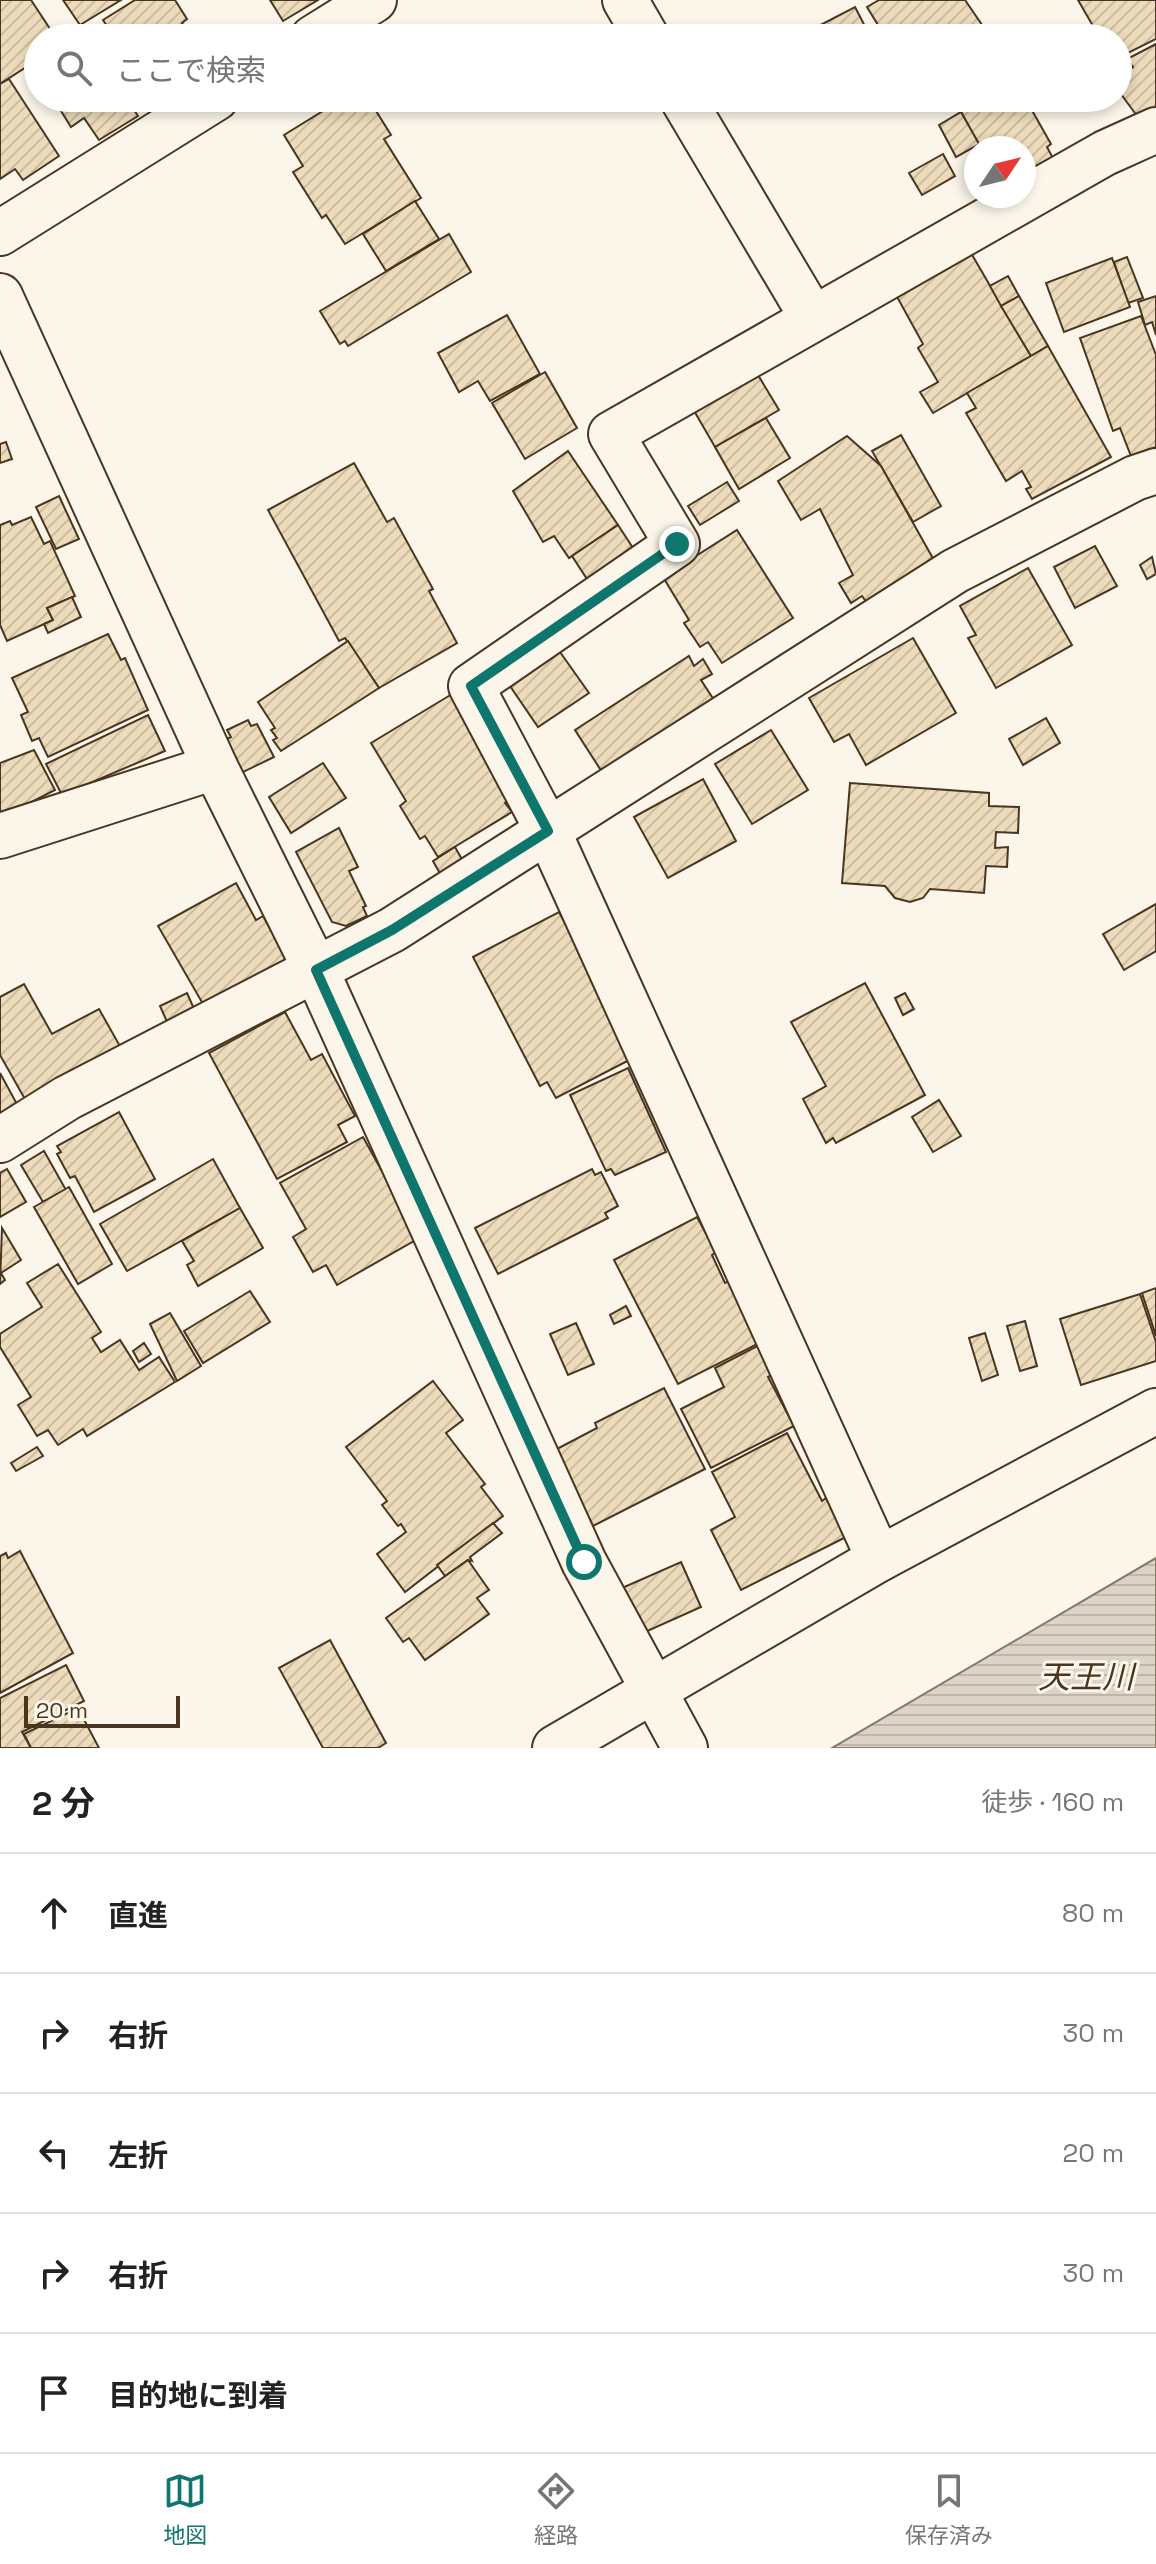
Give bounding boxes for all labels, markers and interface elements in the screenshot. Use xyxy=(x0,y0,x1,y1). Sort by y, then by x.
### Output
search box xyxy=(24,24,1132,112)
icon: search xyxy=(52,46,96,90)
text: ここで検索 xyxy=(116,51,266,90)
north arrow xyxy=(964,136,1036,208)
route end xyxy=(659,526,695,562)
route start xyxy=(566,1544,602,1580)
water label: 天王川 xyxy=(1038,1657,1137,1697)
scale bar xyxy=(24,1692,180,1728)
text: 20 m xyxy=(36,1696,88,1724)
text: 2 分 xyxy=(32,1782,95,1825)
text: 徒歩 · 160 m xyxy=(981,1785,1124,1819)
icon: ahead xyxy=(32,1891,76,1935)
text: 直進 xyxy=(108,1896,168,1935)
text: 80 m xyxy=(1062,1896,1124,1930)
icon: right xyxy=(32,2011,76,2055)
text: 右折 xyxy=(108,2016,168,2055)
text: 30 m xyxy=(1063,2016,1124,2050)
icon: left xyxy=(32,2131,76,2175)
text: 左折 xyxy=(108,2136,168,2175)
text: 20 m xyxy=(1063,2136,1124,2170)
icon: right xyxy=(32,2251,76,2295)
text: 右折 xyxy=(108,2256,168,2295)
text: 30 m xyxy=(1063,2256,1124,2290)
icon: arrive xyxy=(32,2371,76,2415)
text: 目的地に到着 xyxy=(108,2376,288,2415)
tab: 地図 xyxy=(163,2469,207,2549)
tab: 経路 xyxy=(534,2469,578,2549)
tab: 保存済み xyxy=(905,2469,993,2549)

